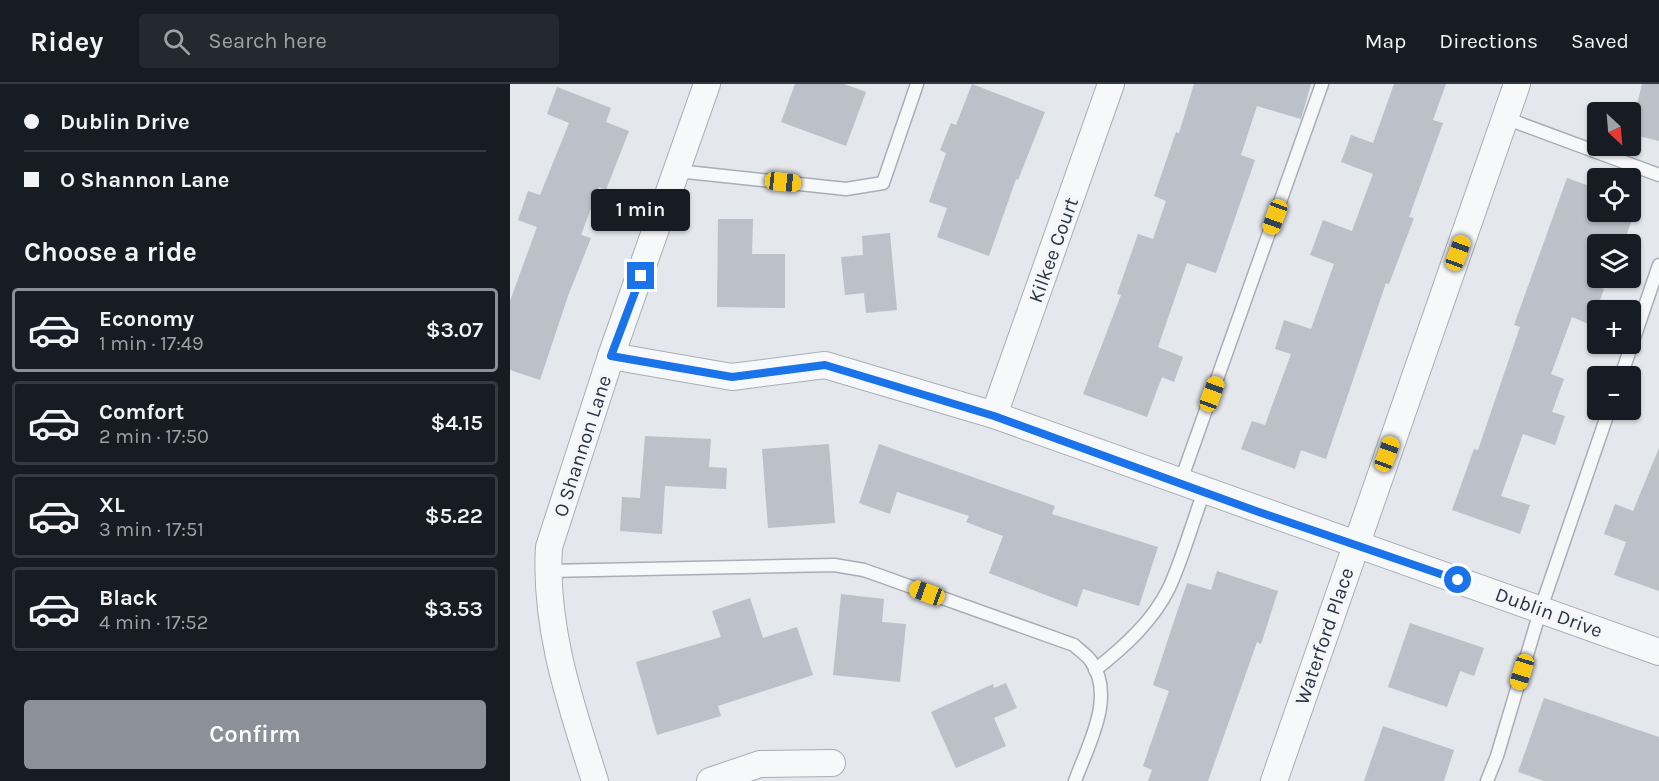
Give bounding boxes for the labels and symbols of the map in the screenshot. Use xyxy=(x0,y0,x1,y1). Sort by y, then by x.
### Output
north arrow xyxy=(1587,102,1641,156)
car xyxy=(764,171,802,193)
callout: 1 min xyxy=(592,189,690,231)
street label: Kilkee Court xyxy=(1024,194,1083,306)
car xyxy=(1260,197,1290,237)
car xyxy=(1443,233,1473,273)
route end xyxy=(627,262,654,289)
street label: O Shannon Lane xyxy=(549,372,616,520)
car xyxy=(1197,374,1227,414)
car xyxy=(1372,434,1402,474)
street label: Waterford Place xyxy=(1290,565,1359,708)
route start xyxy=(1444,566,1471,593)
car xyxy=(907,578,947,608)
street label: Dublin Drive xyxy=(1492,582,1606,642)
car xyxy=(1508,652,1536,692)

